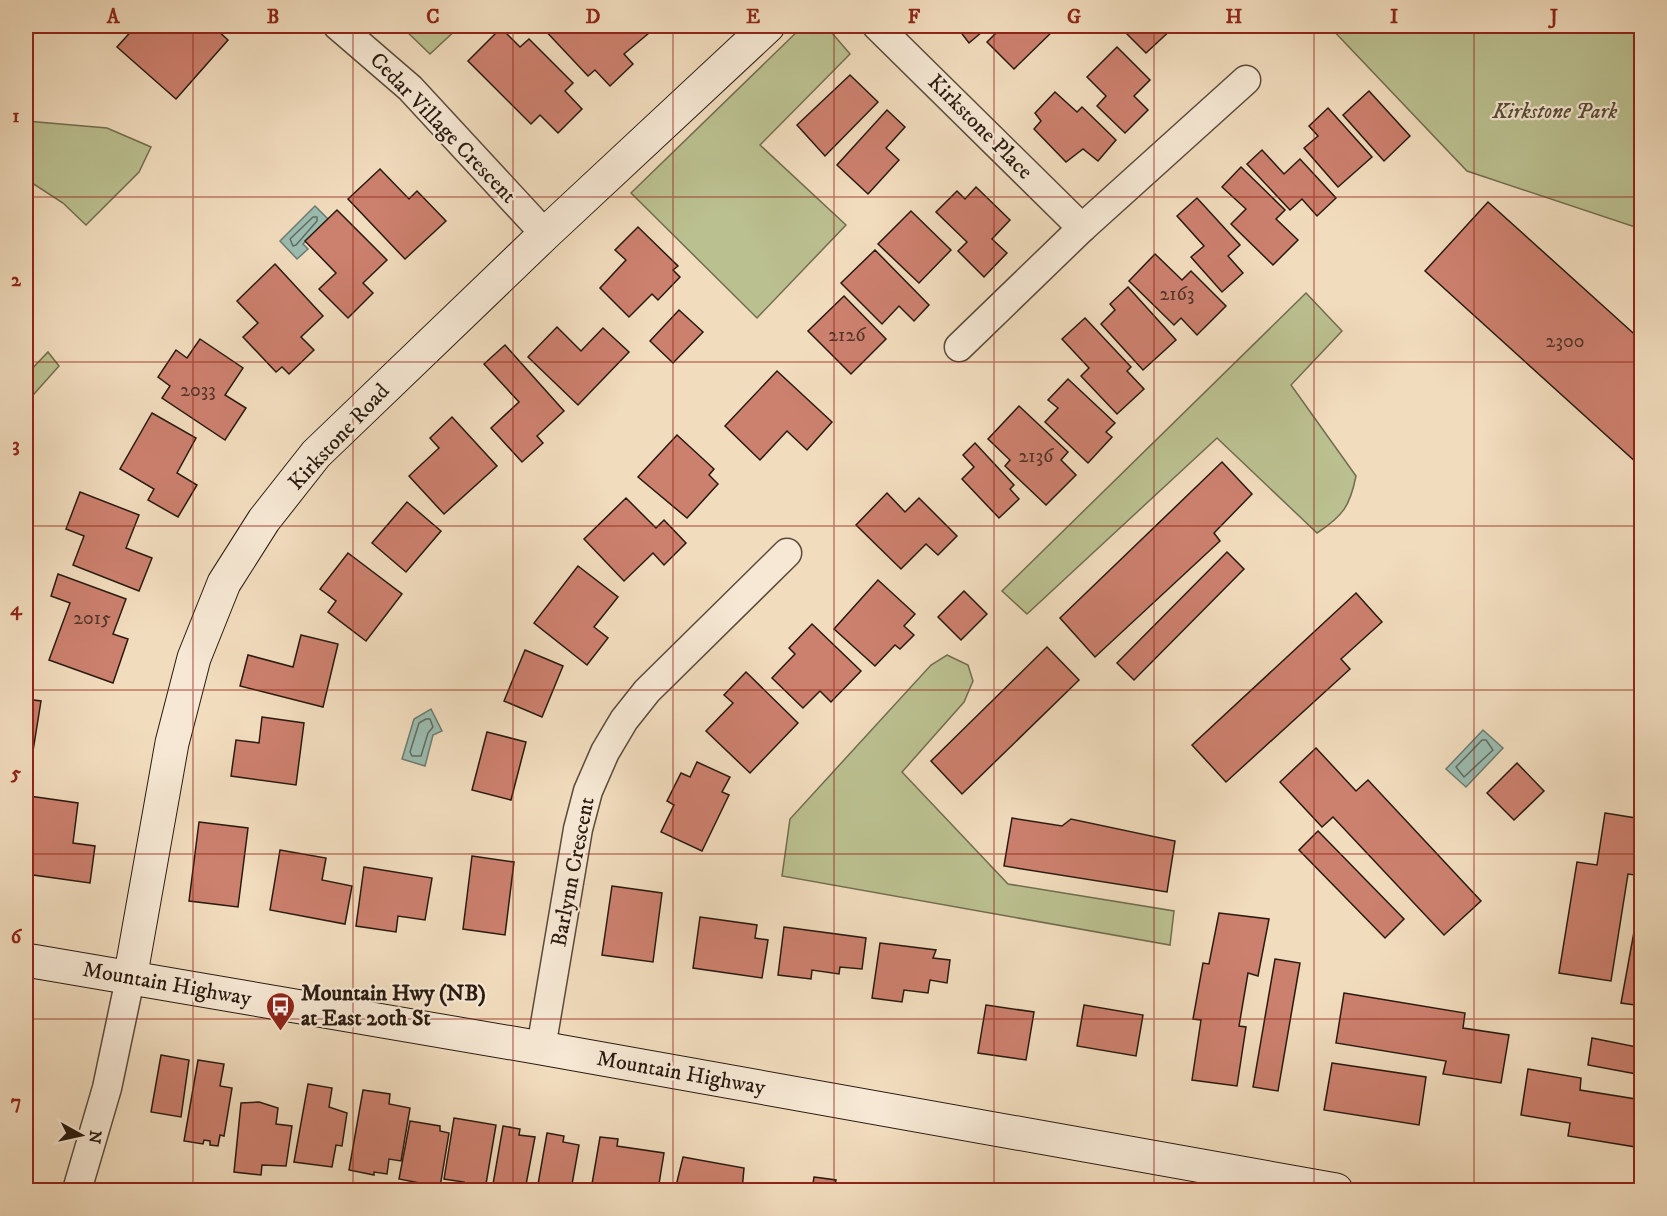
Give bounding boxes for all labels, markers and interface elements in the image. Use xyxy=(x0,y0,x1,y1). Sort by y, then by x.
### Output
text: A xyxy=(106,5,121,30)
text: B xyxy=(267,5,279,30)
text: C xyxy=(426,5,440,30)
text: D xyxy=(586,5,601,30)
text: E xyxy=(746,5,760,30)
text: F xyxy=(908,5,921,30)
text: G xyxy=(1067,5,1081,30)
text: H xyxy=(1226,5,1243,30)
text: I xyxy=(1390,5,1398,30)
text: J xyxy=(1548,5,1558,30)
street label: Cedar Village Crescent xyxy=(364,47,522,209)
street label: Kirkstone Place xyxy=(922,69,1038,185)
park label: Kirkstone Park xyxy=(1492,98,1618,125)
text: 1 xyxy=(12,104,20,129)
text: 2 xyxy=(11,268,22,293)
house number: 2163 xyxy=(1160,282,1194,307)
house number: 2126 xyxy=(828,323,866,348)
house number: 2300 xyxy=(1546,329,1584,354)
house number: 2033 xyxy=(180,378,216,403)
street label: Kirkstone Road xyxy=(283,378,395,496)
text: 3 xyxy=(12,433,20,458)
house number: 2136 xyxy=(1018,444,1054,469)
text: 4 xyxy=(10,597,23,622)
house number: 2015 xyxy=(73,606,111,631)
text: 5 xyxy=(10,761,21,786)
street label: Barlynn Crescent xyxy=(545,795,601,949)
text: 6 xyxy=(11,925,23,950)
street label: Mountain Highway xyxy=(81,956,254,1012)
place label: Mountain Hwy (NB) at East 20th St xyxy=(301,980,486,1032)
bus stop icon: Mountain Hwy (NB) at East 20th St xyxy=(264,990,296,1032)
street label: Mountain Highway xyxy=(595,1045,768,1101)
text: 7 xyxy=(11,1090,21,1115)
north arrow xyxy=(51,1105,111,1165)
text: N xyxy=(84,1129,106,1145)

